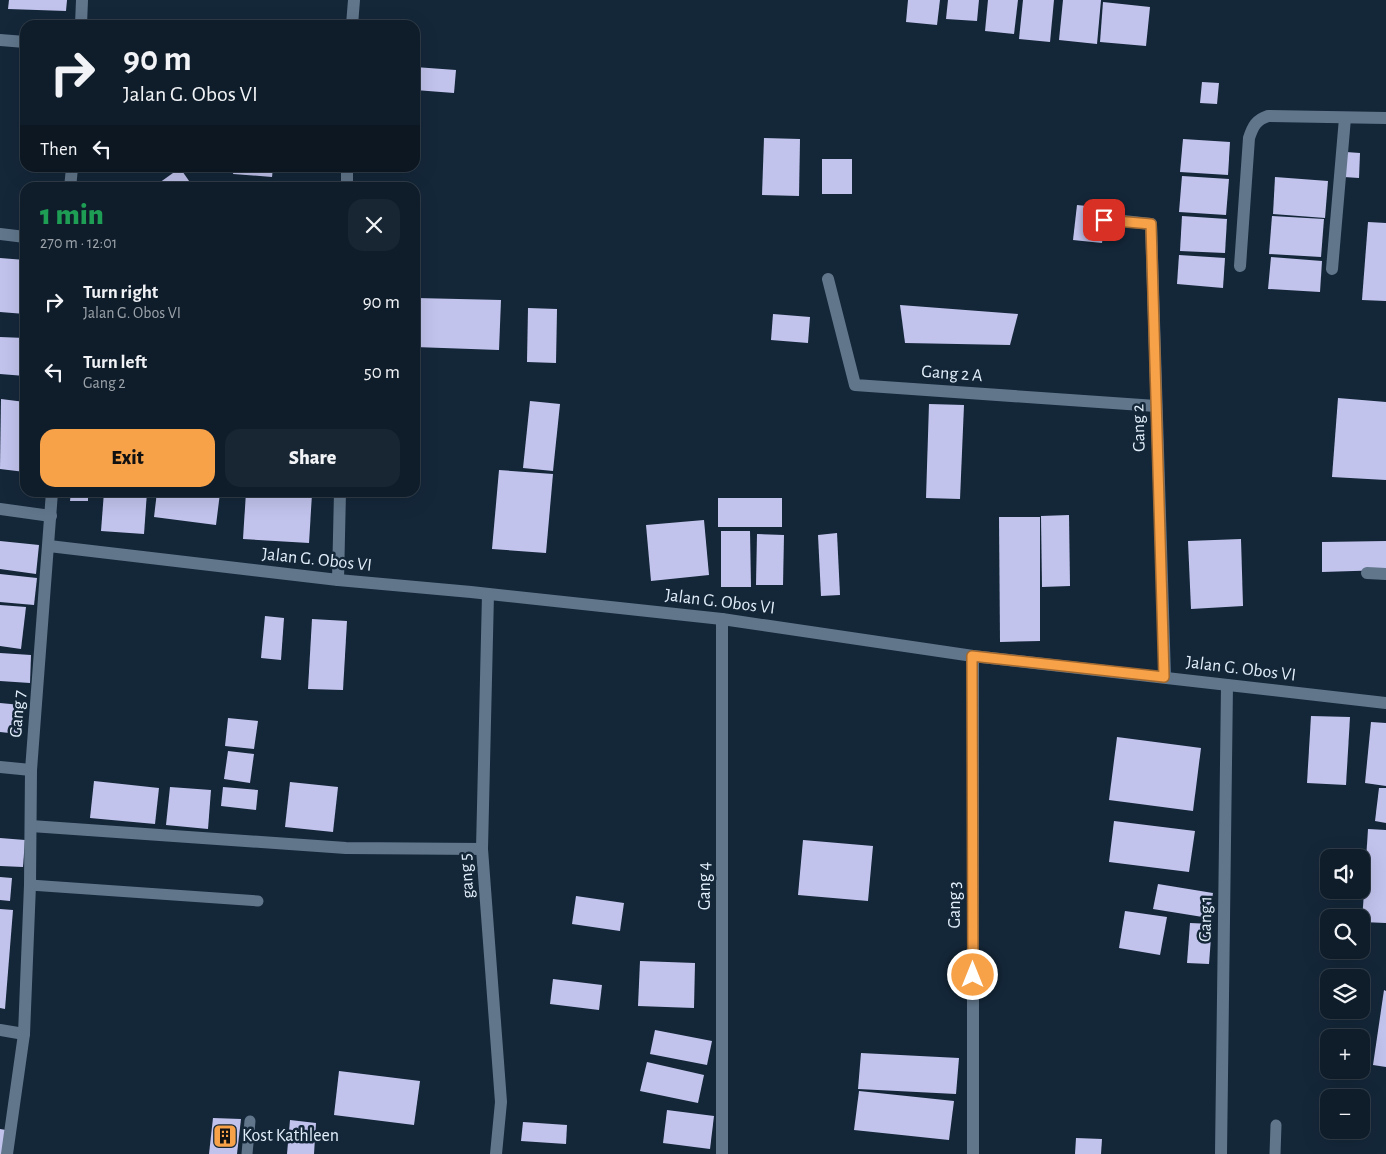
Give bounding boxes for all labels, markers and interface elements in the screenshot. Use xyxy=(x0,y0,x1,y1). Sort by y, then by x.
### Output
icon: right xyxy=(40,40,105,105)
text: 90 m xyxy=(123,42,192,77)
text: Jalan G. Obos VI xyxy=(123,83,258,105)
icon: left xyxy=(88,135,116,163)
text: Then xyxy=(40,140,78,159)
button: close xyxy=(348,199,400,251)
pin xyxy=(1083,199,1125,241)
text: 1 min xyxy=(40,200,104,230)
icon: arrive xyxy=(1090,206,1118,234)
text: 270 m · 12:01 xyxy=(40,235,117,251)
text: Turn right xyxy=(83,283,158,302)
icon: right xyxy=(40,288,68,316)
text: 90 m xyxy=(363,293,400,312)
text: Jalan G. Obos VI xyxy=(83,305,181,321)
text: Turn left xyxy=(83,353,147,372)
icon: left xyxy=(40,358,68,386)
text: 50 m xyxy=(364,363,400,382)
street label: Gang 2 A xyxy=(921,363,984,385)
text: Gang 2 xyxy=(83,375,126,391)
street label: Gang 2 xyxy=(1129,404,1149,452)
button: Exit xyxy=(40,429,215,487)
button: Share xyxy=(225,429,400,487)
street label: Jalan G. Obos VI xyxy=(261,545,373,575)
street label: Jalan G. Obos VI xyxy=(664,586,776,618)
street label: Jalan G. Obos VI xyxy=(1185,653,1297,685)
street label: Gang 7 xyxy=(7,690,29,738)
map controls xyxy=(1320,849,1370,1139)
button: sound xyxy=(1320,849,1370,899)
street label: gang 5 xyxy=(456,853,478,899)
street label: Gang 4 xyxy=(696,861,714,910)
street label: Gang 3 xyxy=(946,881,964,929)
street label: Gang 1 xyxy=(1197,896,1215,942)
button: search xyxy=(1320,909,1370,959)
position arrow xyxy=(946,948,998,1000)
button: layers xyxy=(1320,969,1370,1019)
button: + xyxy=(1320,1029,1370,1079)
button: − xyxy=(1320,1089,1370,1139)
building icon: Kost Kathleen xyxy=(212,1123,238,1149)
place label: Kost Kathleen xyxy=(242,1127,339,1145)

